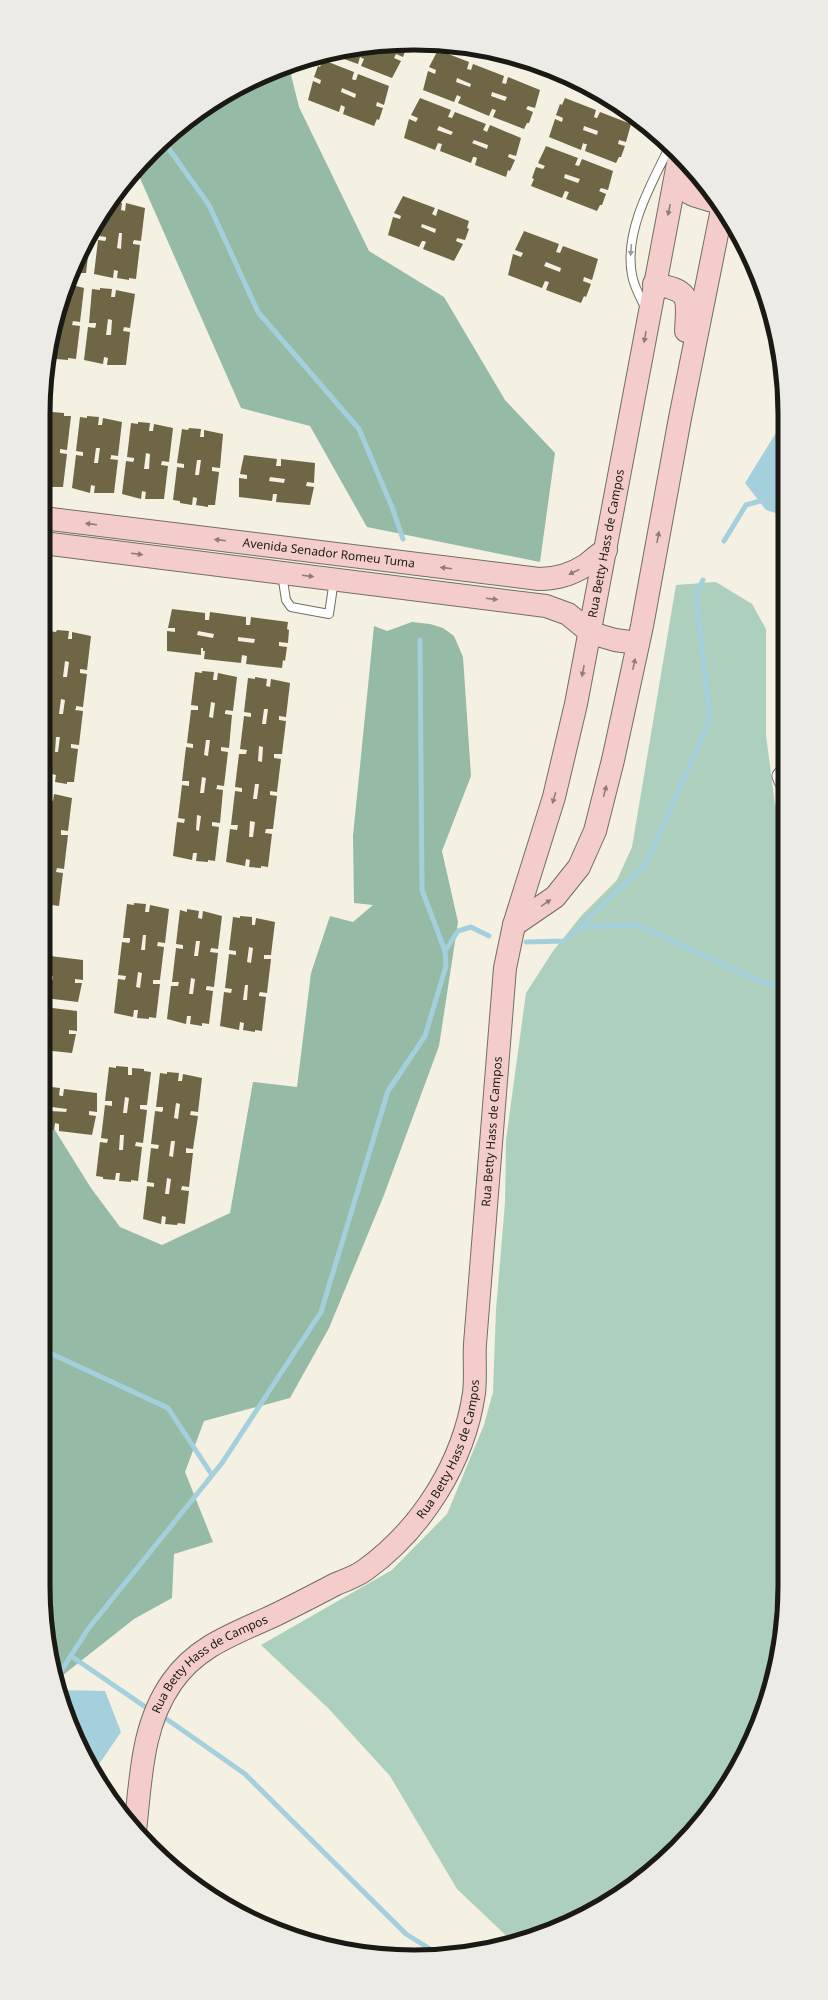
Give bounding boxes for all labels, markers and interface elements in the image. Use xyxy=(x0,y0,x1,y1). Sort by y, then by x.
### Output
one-way arrow xyxy=(665,203,671,216)
one-way arrow xyxy=(628,244,635,256)
one-way arrow xyxy=(641,331,647,343)
street label: Rua Betty Hass de Campos xyxy=(583,468,628,619)
one-way arrow xyxy=(85,521,97,527)
one-way arrow xyxy=(655,531,661,543)
street label: Avenida Senador Romeu Tuma xyxy=(242,534,416,572)
one-way arrow xyxy=(214,537,226,543)
one-way arrow xyxy=(131,551,143,558)
one-way arrow xyxy=(440,565,452,571)
one-way arrow xyxy=(568,568,580,575)
one-way arrow xyxy=(302,573,314,579)
one-way arrow xyxy=(486,596,499,602)
one-way arrow xyxy=(631,658,637,671)
one-way arrow xyxy=(580,665,586,678)
one-way arrow xyxy=(603,785,609,797)
one-way arrow xyxy=(551,792,557,804)
one-way arrow xyxy=(541,899,551,907)
street label: Rua Betty Hass de Campos xyxy=(477,1055,506,1207)
street label: Rua Betty Hass de Campos xyxy=(412,1379,483,1522)
street label: Rua Betty Hass de Campos xyxy=(147,1610,271,1716)

